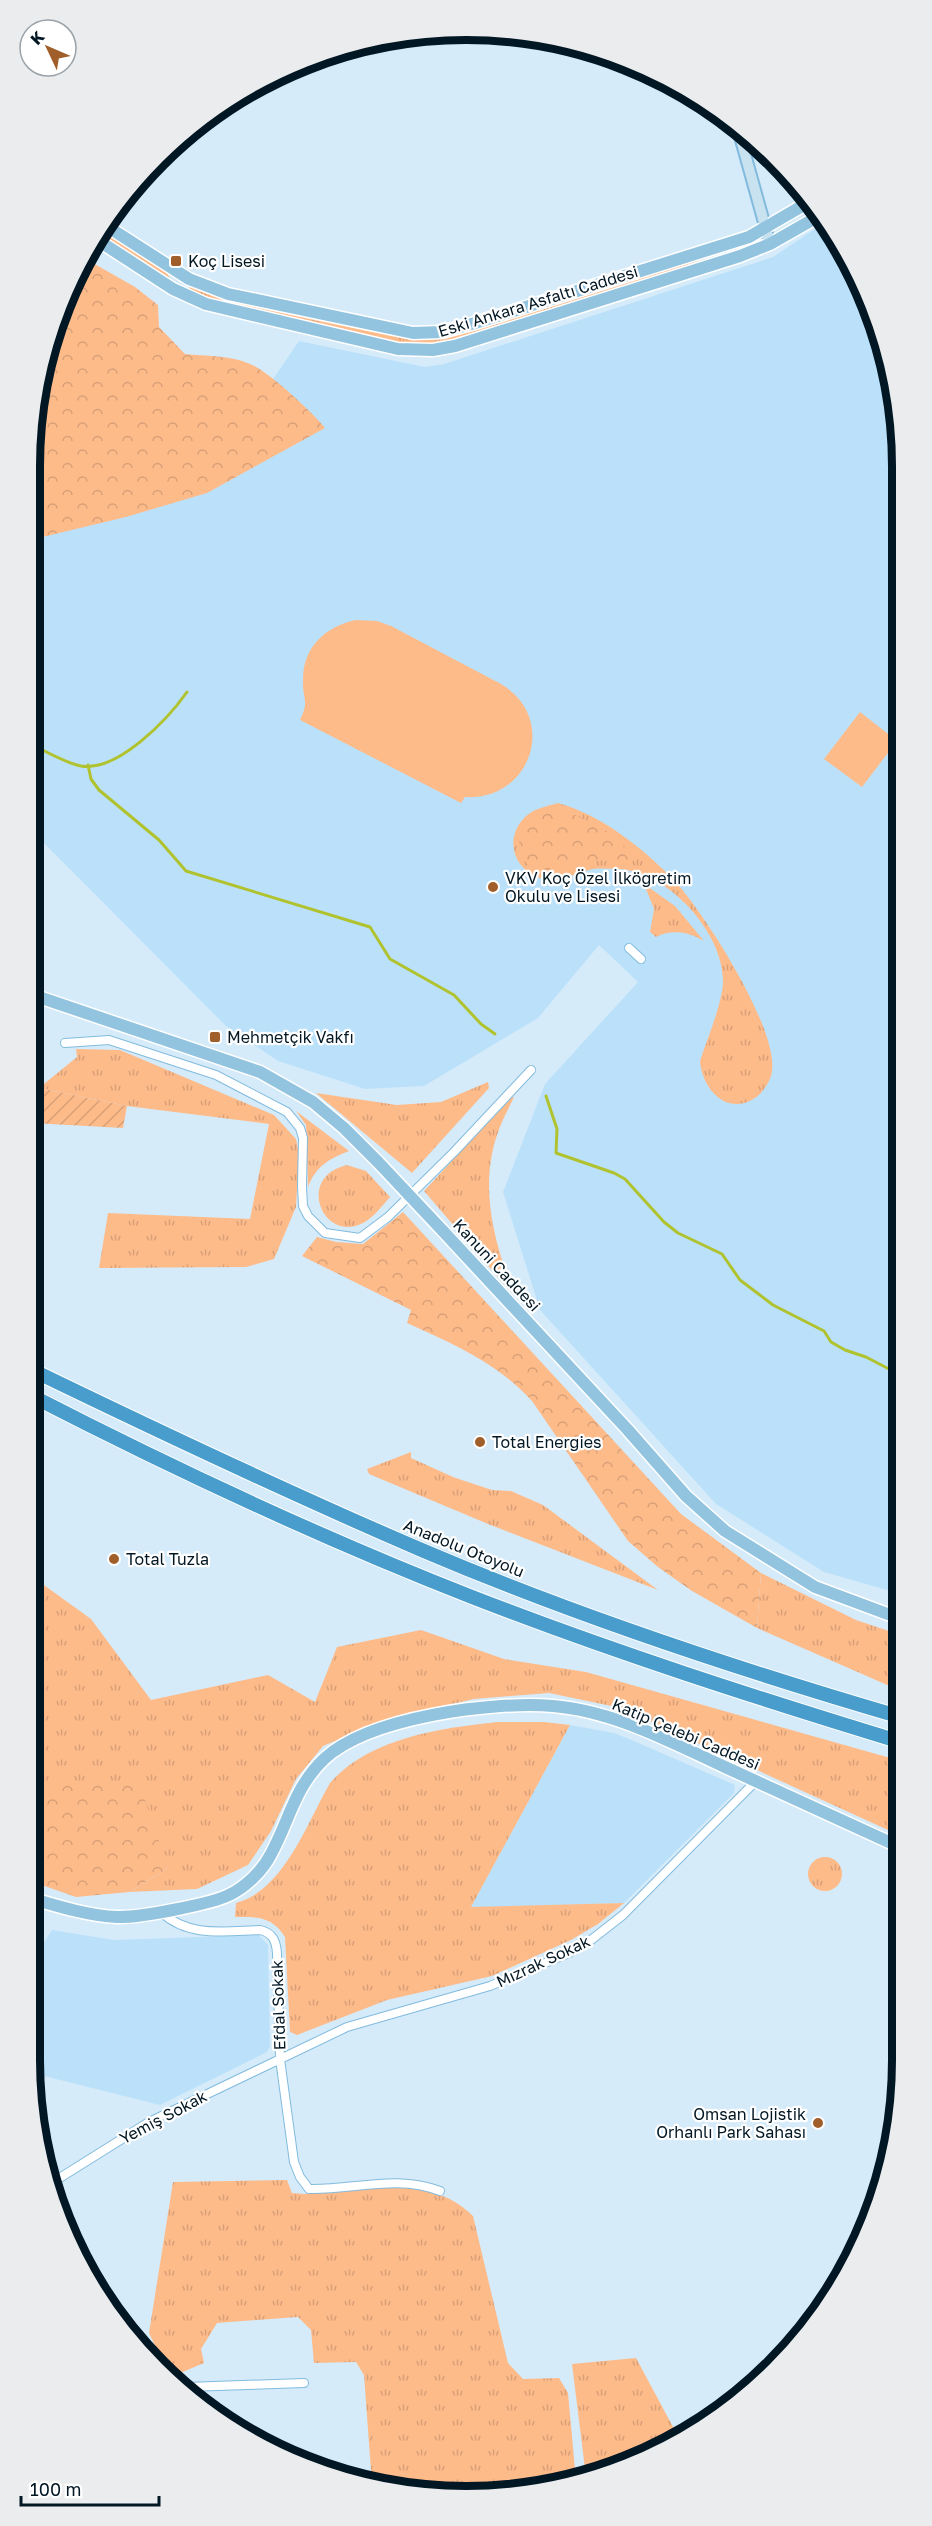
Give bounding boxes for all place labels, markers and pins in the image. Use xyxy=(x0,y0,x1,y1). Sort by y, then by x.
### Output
place label: Koç Lisesi xyxy=(188,251,265,271)
marker: Koç Lisesi xyxy=(169,254,183,268)
place label: VKV Koç Özel İlköğretim Okulu ve Lisesi xyxy=(505,868,691,906)
marker: VKV Koç Özel İlköğretim Okulu ve Lisesi xyxy=(486,880,500,894)
place label: Mehmetçik Vakfı xyxy=(227,1027,354,1047)
marker: Mehmetçik Vakfı xyxy=(208,1030,222,1044)
place label: Total Energies xyxy=(492,1432,602,1452)
marker: Total Energies xyxy=(473,1435,487,1449)
place label: Total Tuzla xyxy=(126,1549,209,1569)
marker: Total Tuzla xyxy=(107,1552,121,1566)
place label: Omsan Lojistik Orhanlı Park Sahası xyxy=(656,2104,806,2142)
marker: Omsan Lojistik Orhanlı Park Sahası xyxy=(811,2116,825,2130)

